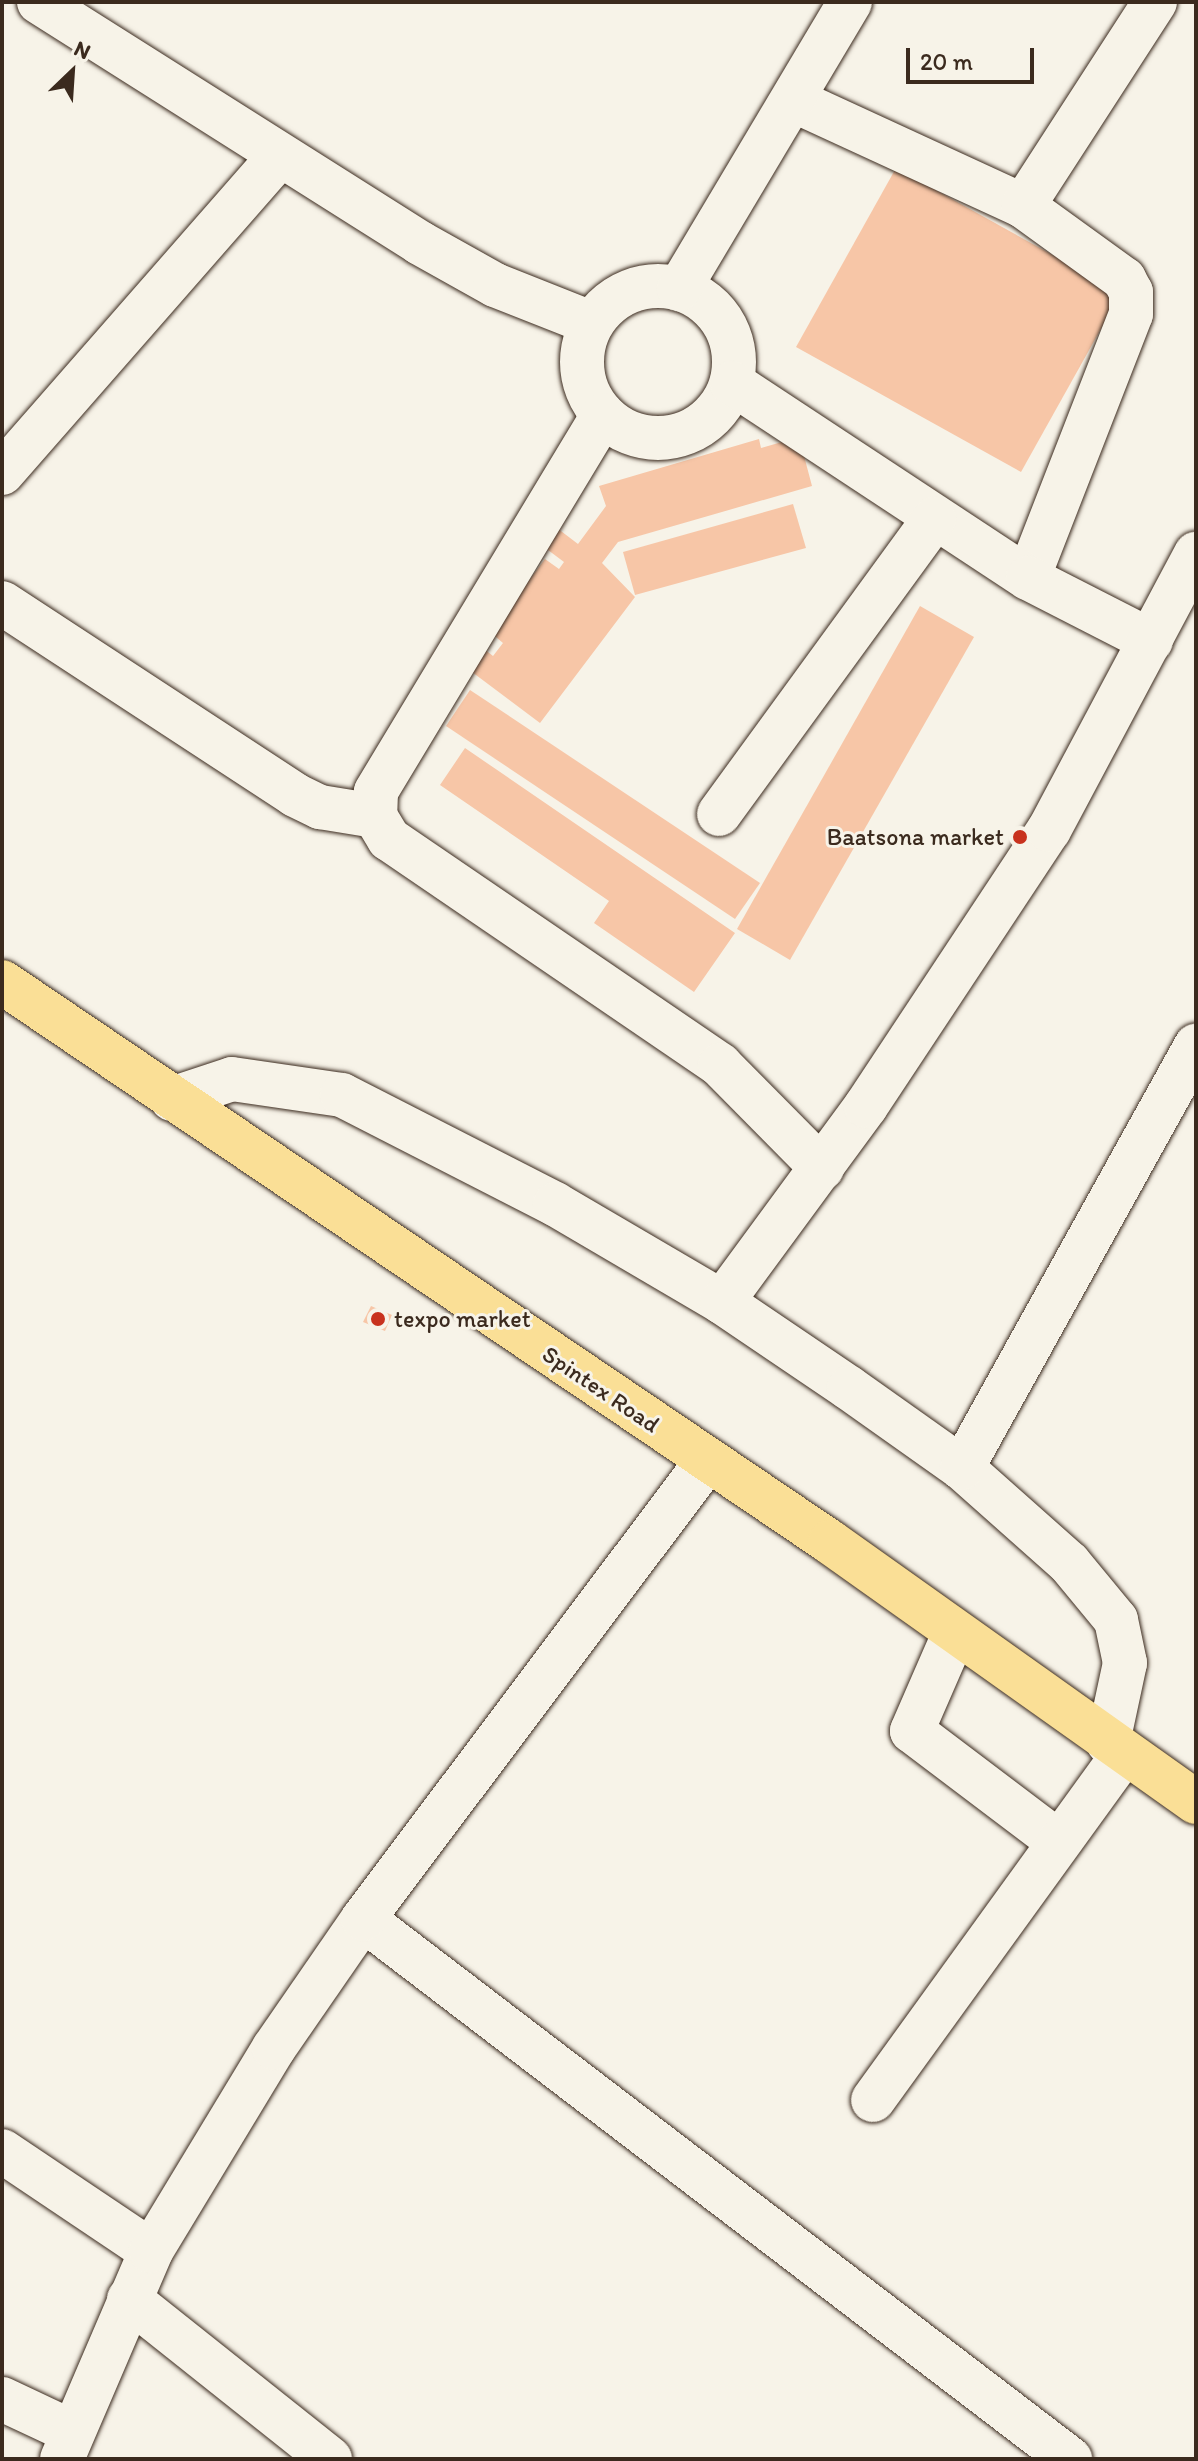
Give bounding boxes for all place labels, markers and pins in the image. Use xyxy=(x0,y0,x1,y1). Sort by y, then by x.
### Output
place label: Baatsona market xyxy=(826,823,1004,851)
marker: Baatsona market xyxy=(1011,828,1029,846)
place label: texpo market xyxy=(394,1305,531,1333)
marker: texpo market xyxy=(369,1310,387,1328)

